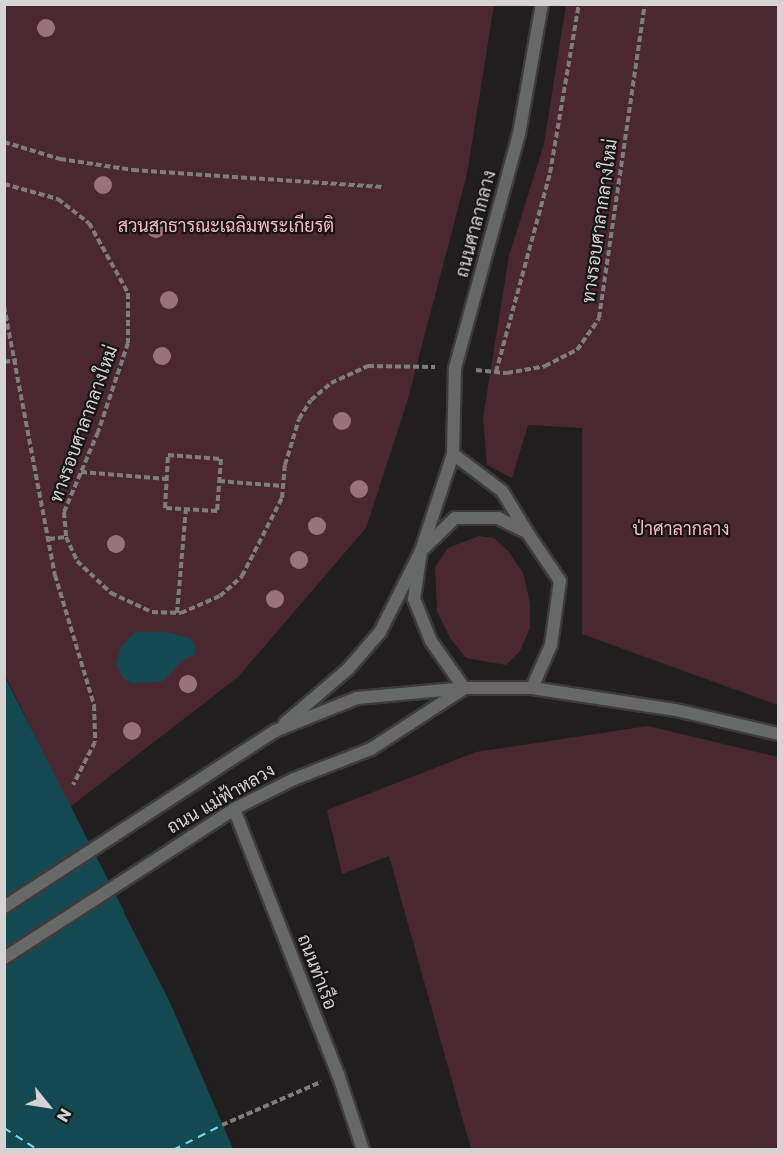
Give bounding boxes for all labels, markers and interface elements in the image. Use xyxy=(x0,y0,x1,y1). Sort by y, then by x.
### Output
street label: ทางรอบศาลากลางใหม่ xyxy=(578,138,622,304)
street label: ถนนศาลากลาง xyxy=(451,168,501,280)
park label: สวนสาธารณะเฉลิมพระเกียรติ xyxy=(118,215,334,237)
street label: ทางรอบศาลากลางใหม่ xyxy=(46,343,122,505)
park label: ป่าศาลากลาง xyxy=(633,518,729,540)
street label: ถนน แม่ฟ้าหลวง xyxy=(163,759,279,839)
street label: ถนนท่าเรือ xyxy=(293,931,341,1013)
north arrow xyxy=(18,1076,78,1136)
text: N xyxy=(51,1104,77,1126)

